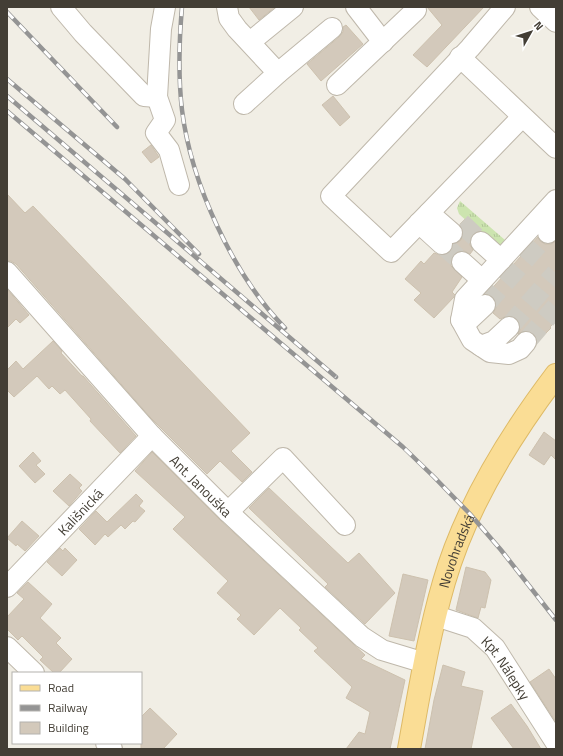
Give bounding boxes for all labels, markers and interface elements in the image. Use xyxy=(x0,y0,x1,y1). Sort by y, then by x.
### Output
north arrow xyxy=(511,12,551,52)
text: N xyxy=(530,18,547,34)
street label: Ant. Janouška xyxy=(166,450,237,521)
street label: Kališnická xyxy=(52,483,107,540)
street label: Novohradská xyxy=(432,510,479,590)
street label: Kpt. Nálepky xyxy=(477,630,536,704)
legend xyxy=(12,672,142,744)
text: Road xyxy=(48,678,74,697)
text: Railway xyxy=(48,698,88,717)
text: Building xyxy=(48,718,89,737)

